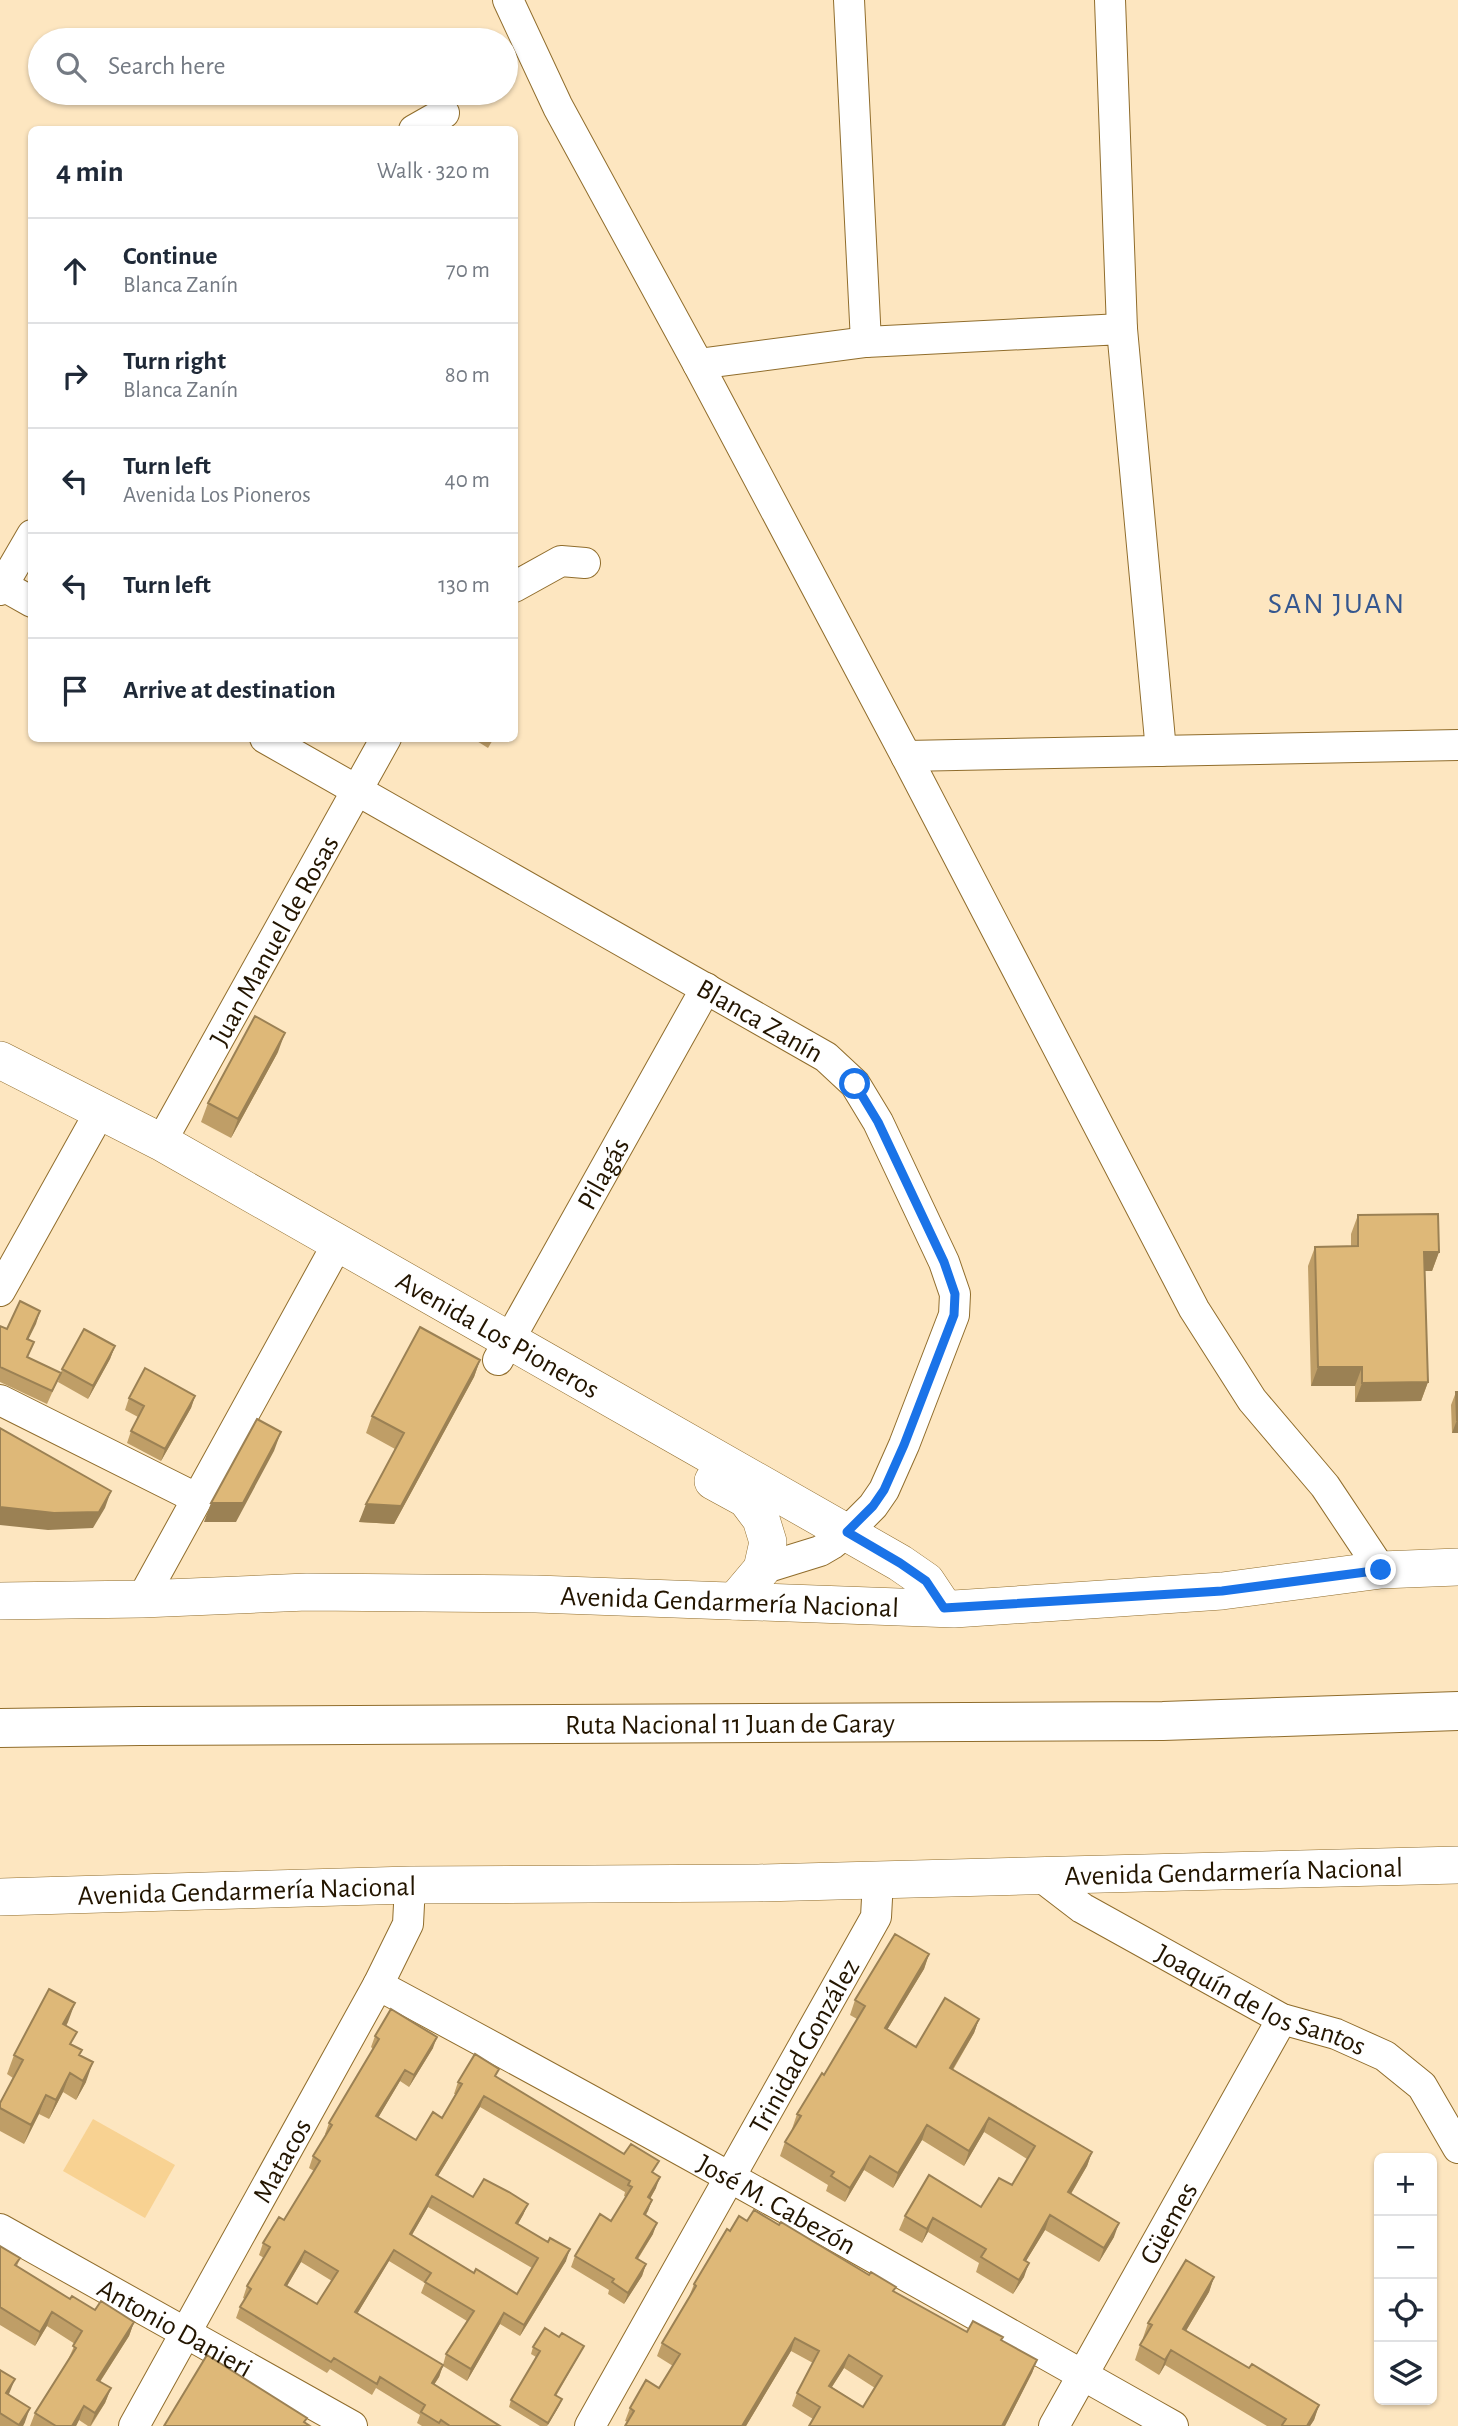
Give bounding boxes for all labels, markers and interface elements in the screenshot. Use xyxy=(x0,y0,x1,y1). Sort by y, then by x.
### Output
search box xyxy=(28,28,518,105)
icon: search xyxy=(52,48,90,86)
text: Search here xyxy=(108,53,226,79)
text: 4 min xyxy=(56,157,124,187)
text: Walk · 320 m xyxy=(377,160,490,183)
text: Continue xyxy=(123,243,218,269)
icon: ahead xyxy=(56,252,94,290)
text: 70 m xyxy=(446,259,490,282)
text: Blanca Zanín xyxy=(123,274,238,297)
text: Turn right xyxy=(123,348,226,374)
icon: right xyxy=(56,357,94,395)
text: 80 m xyxy=(445,364,490,387)
text: Blanca Zanín xyxy=(123,379,238,402)
text: Turn left xyxy=(123,453,211,479)
icon: left xyxy=(56,462,94,500)
text: 40 m xyxy=(445,469,490,492)
text: Avenida Los Pioneros xyxy=(123,484,311,507)
icon: left xyxy=(56,567,94,605)
text: Turn left xyxy=(123,572,211,598)
text: 130 m xyxy=(438,574,490,597)
district label: SAN JUAN xyxy=(1268,589,1406,619)
icon: arrive xyxy=(56,672,94,710)
text: Arrive at destination xyxy=(123,677,336,703)
street label: Juan Manuel de Rosas xyxy=(205,831,345,1051)
street label: Blanca Zanín xyxy=(692,975,827,1068)
route start xyxy=(839,1068,870,1099)
street label: Pilagás xyxy=(573,1133,635,1215)
street label: Avenida Los Pioneros xyxy=(391,1267,604,1405)
route end xyxy=(1365,1554,1396,1585)
street label: Avenida Gendarmería Nacional xyxy=(560,1583,899,1623)
street label: Ruta Nacional 11 Juan de Garay xyxy=(565,1710,895,1740)
street label: Avenida Gendarmería Nacional xyxy=(1064,1854,1403,1891)
street label: Avenida Gendarmería Nacional xyxy=(77,1873,416,1911)
street label: Joaquín de los Santos xyxy=(1150,1940,1370,2062)
street label: Trinidad González xyxy=(745,1955,865,2139)
street label: Matacos xyxy=(249,2114,317,2208)
street label: José M. Cabezón xyxy=(692,2150,860,2261)
map controls xyxy=(1374,2153,1437,2405)
button: + xyxy=(1374,2153,1437,2216)
street label: Güemes xyxy=(1136,2178,1204,2269)
button: − xyxy=(1374,2216,1437,2279)
street label: Antonio Danieri xyxy=(92,2275,257,2383)
button: locate xyxy=(1374,2279,1437,2342)
button: layers xyxy=(1374,2342,1437,2405)

